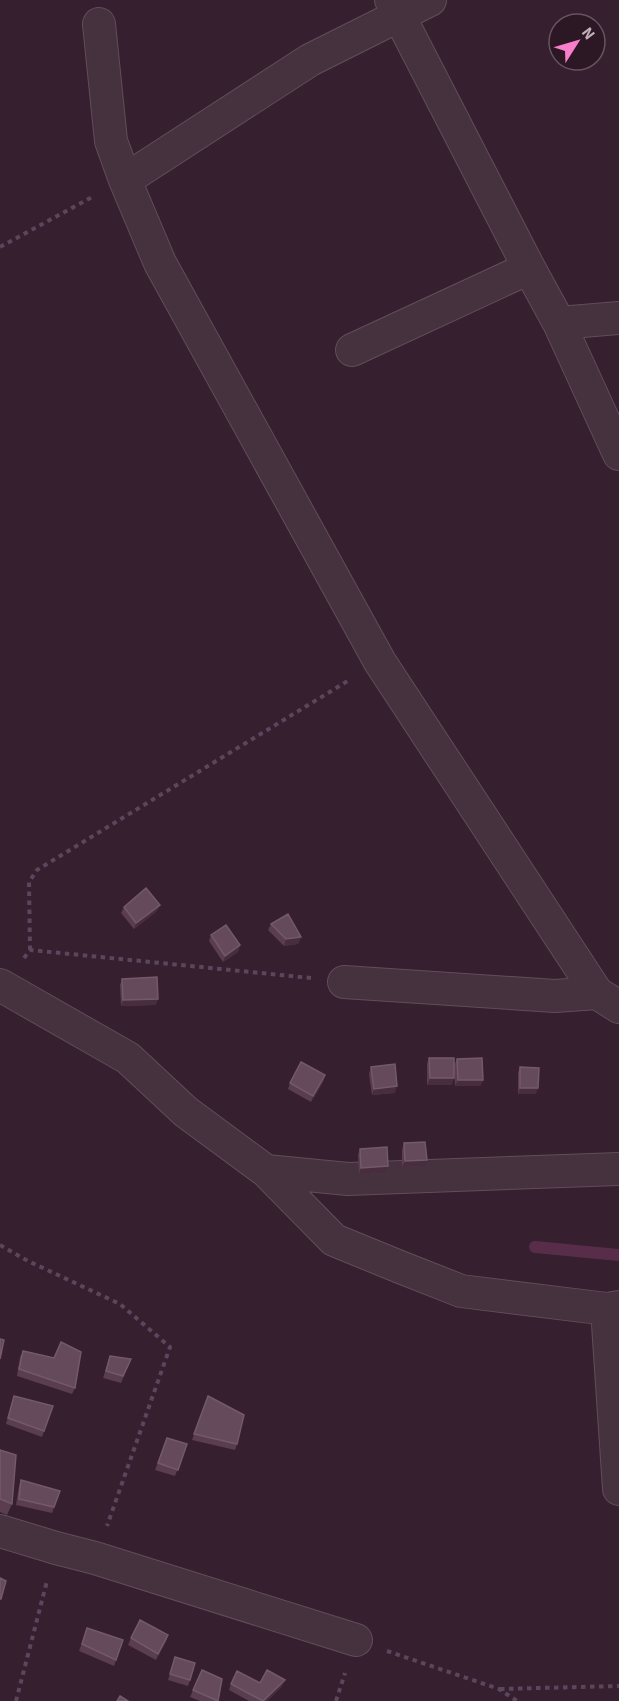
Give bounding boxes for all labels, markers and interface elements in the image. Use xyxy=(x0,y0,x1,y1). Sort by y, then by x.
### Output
north arrow xyxy=(547,12,607,72)
text: N xyxy=(576,23,600,44)

